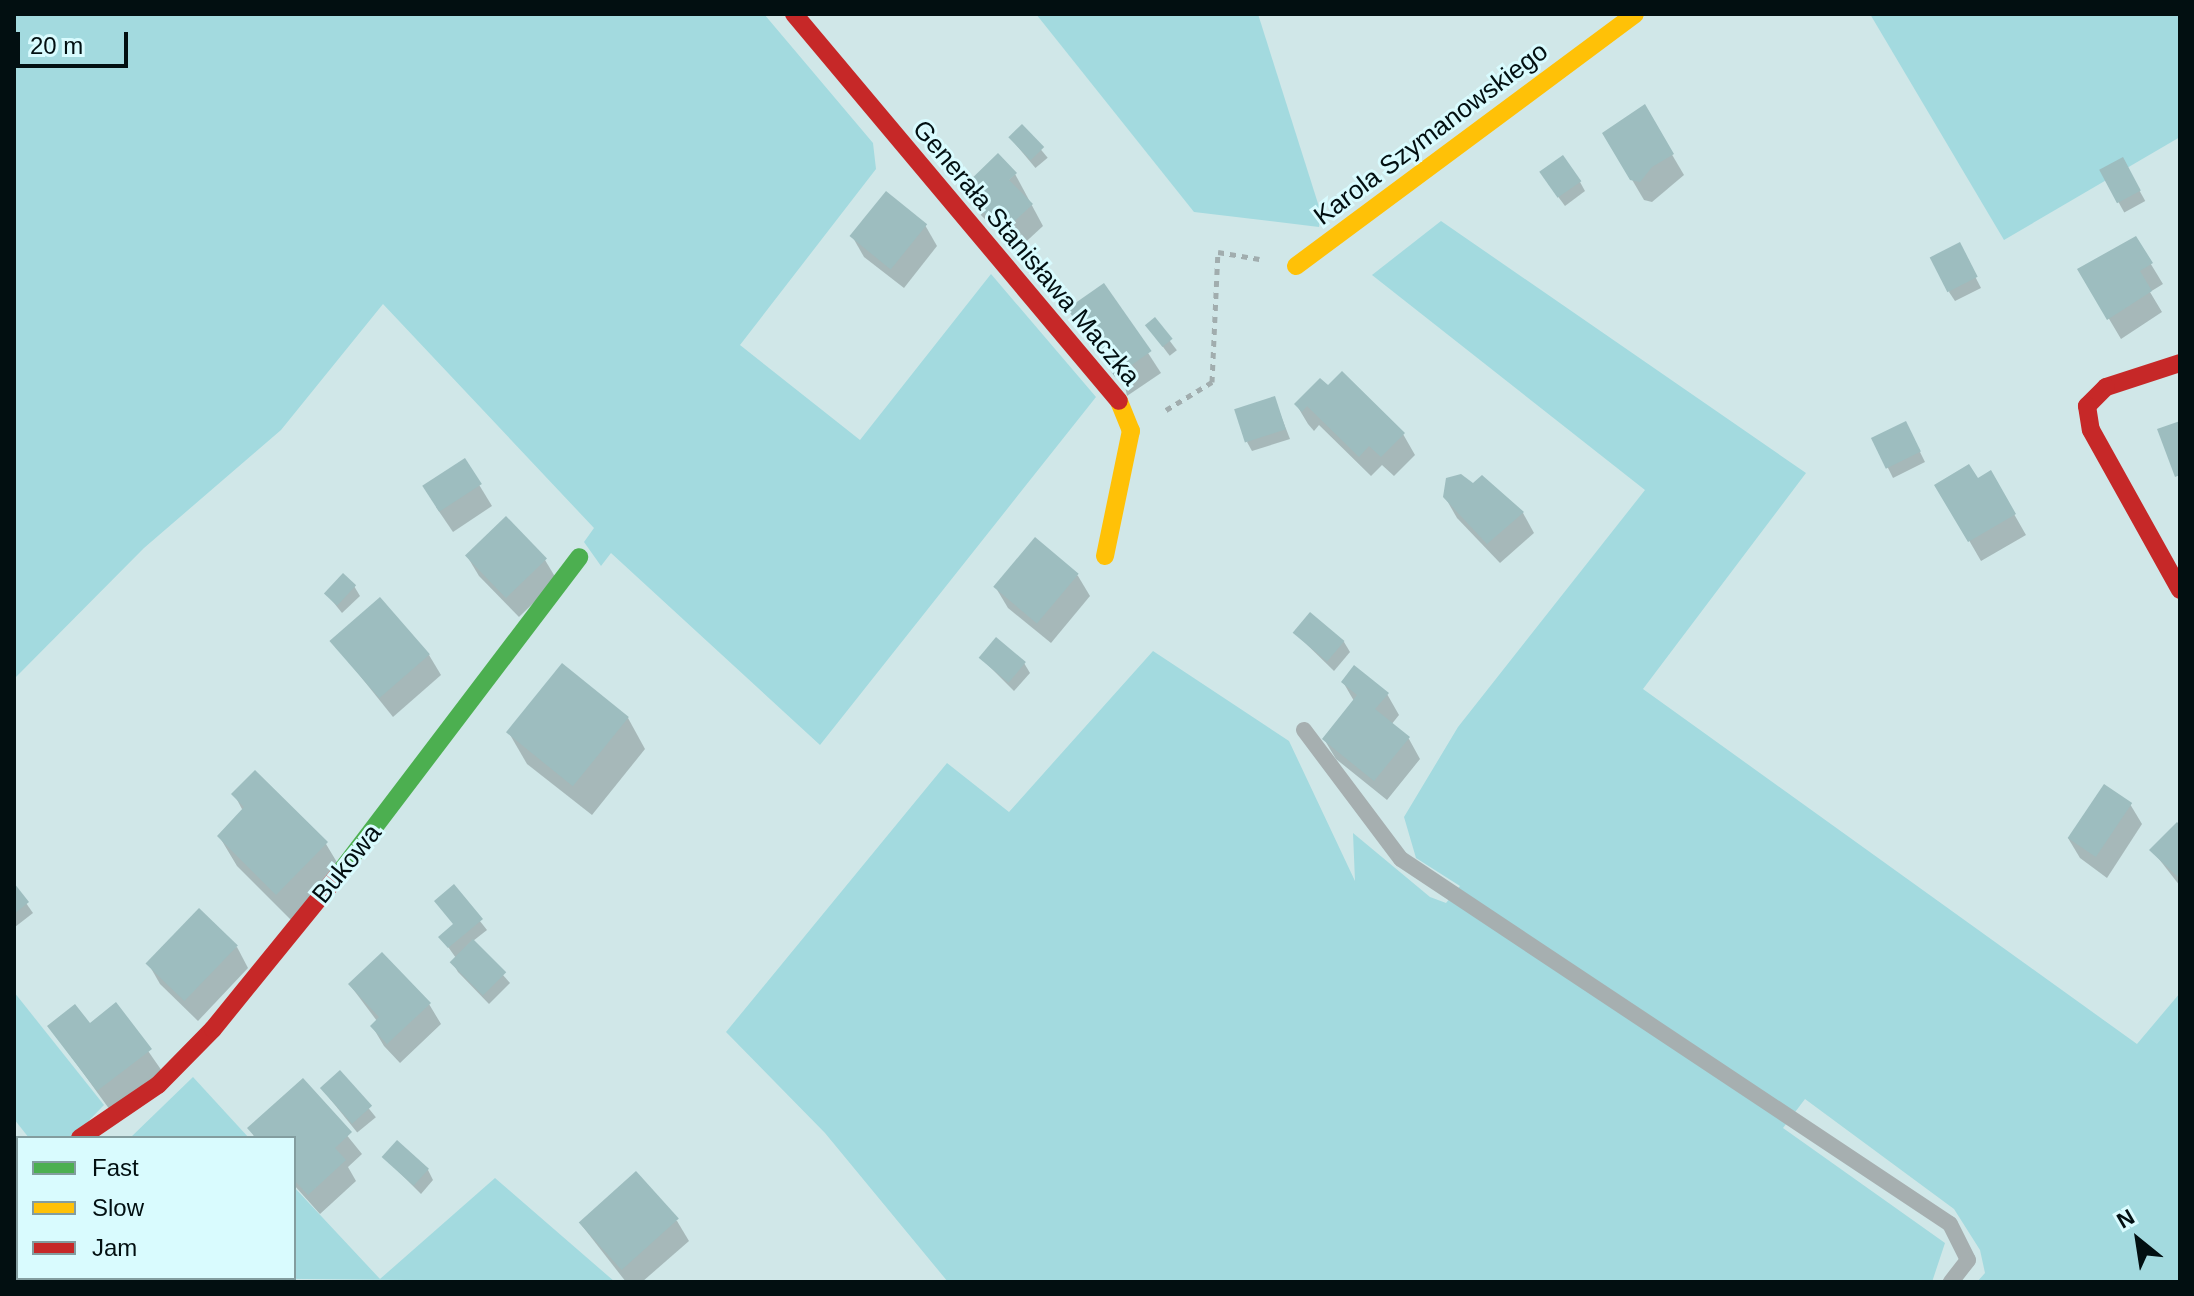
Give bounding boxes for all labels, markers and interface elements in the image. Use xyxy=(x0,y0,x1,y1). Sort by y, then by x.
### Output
scale bar xyxy=(20,16,132,66)
text: 20 m xyxy=(30,32,83,59)
street label: Karola Szymanowskiego xyxy=(1308,36,1554,232)
street label: Generała Stanisława Maczka xyxy=(906,114,1146,392)
street label: Bukowa xyxy=(306,818,388,910)
legend xyxy=(16,1136,296,1280)
text: Fast xyxy=(92,1154,139,1181)
text: Slow xyxy=(92,1194,144,1221)
north arrow xyxy=(2098,1200,2178,1280)
text: N xyxy=(2113,1204,2139,1234)
text: Jam xyxy=(92,1234,137,1261)

